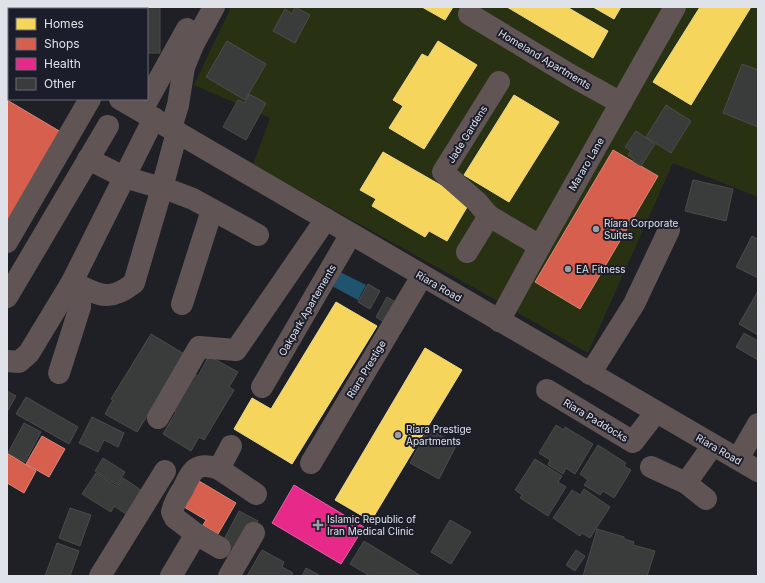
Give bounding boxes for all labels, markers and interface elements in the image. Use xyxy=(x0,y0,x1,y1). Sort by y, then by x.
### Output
legend xyxy=(8,8,148,100)
text: Homes xyxy=(44,16,84,31)
street label: Homeland Apartments xyxy=(497,27,593,91)
text: Shops xyxy=(44,36,80,51)
text: Health xyxy=(44,56,81,71)
text: Other xyxy=(44,76,76,91)
street label: Jade Gardens xyxy=(444,103,490,165)
street label: Mararo Lane xyxy=(566,135,606,193)
place label: Riara Corporate Suites xyxy=(604,217,679,241)
marker: Riara Corporate Suites xyxy=(591,224,601,234)
street label: Oakpark Apartements xyxy=(276,262,338,358)
place label: EA Fitness xyxy=(576,263,626,275)
marker: EA Fitness xyxy=(563,264,573,274)
street label: Riara Road xyxy=(414,268,464,304)
street label: Riara Prestige xyxy=(344,338,388,400)
street label: Riara Paddocks xyxy=(561,396,631,444)
place label: Riara Prestige Apartments xyxy=(406,423,472,447)
marker: Riara Prestige Apartments xyxy=(393,430,403,440)
street label: Riara Road xyxy=(694,431,744,467)
place label: Islamic Republic of Iran Medical Clinic xyxy=(327,513,416,537)
marker: Islamic Republic of Iran Medical Clinic xyxy=(312,519,324,531)

